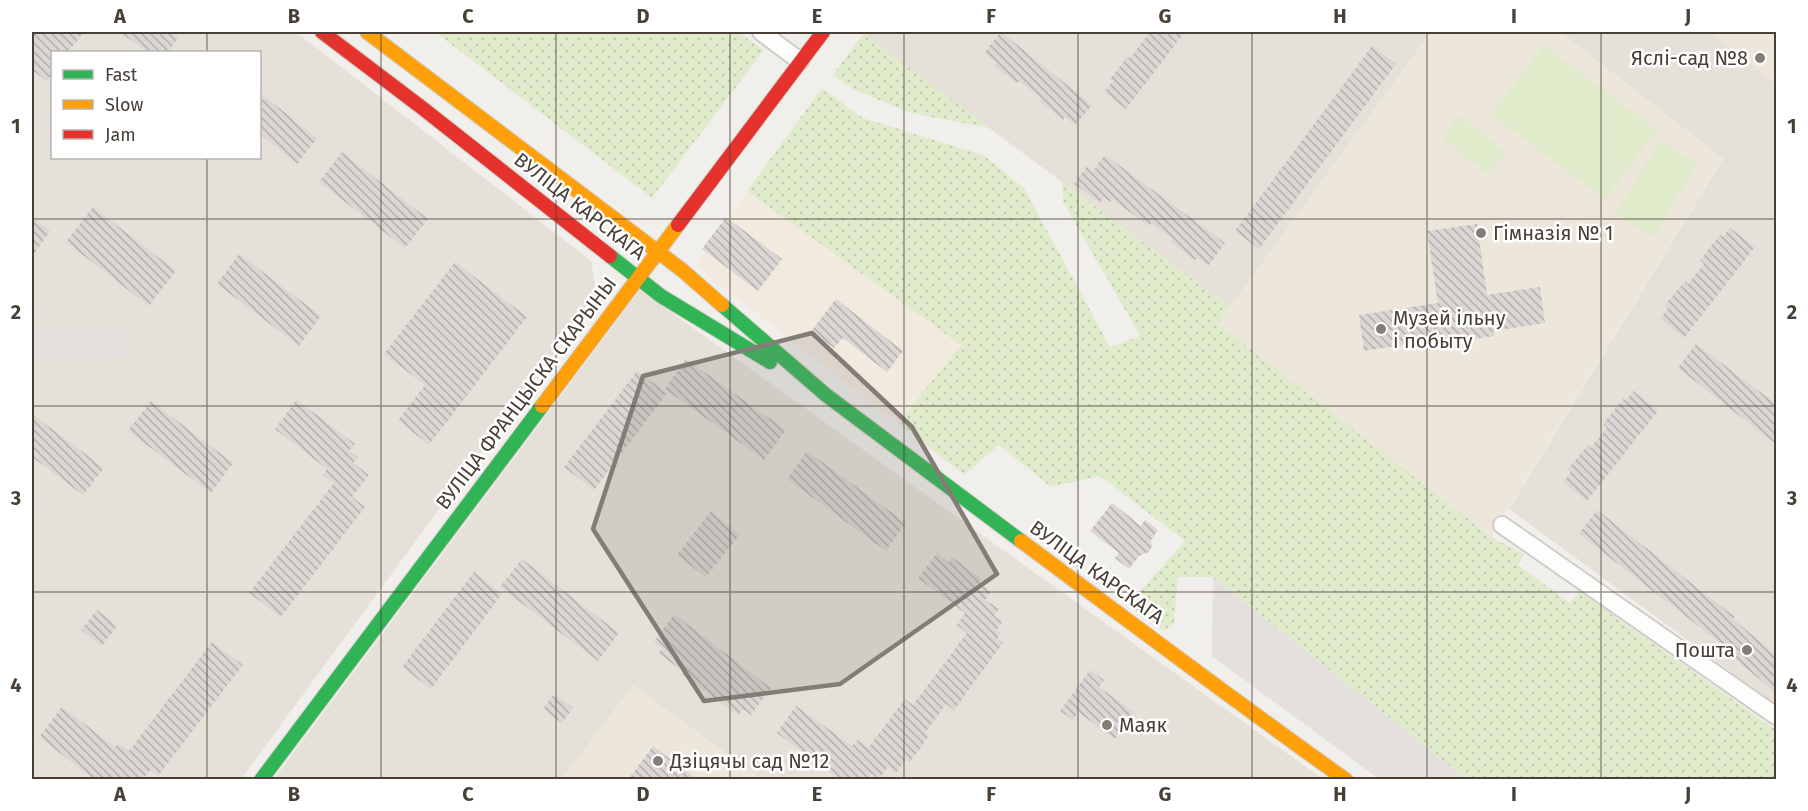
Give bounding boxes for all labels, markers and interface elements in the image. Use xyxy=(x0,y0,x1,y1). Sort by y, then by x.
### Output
text: A xyxy=(113,4,127,28)
text: B xyxy=(288,4,300,28)
text: C xyxy=(462,4,474,28)
text: D xyxy=(636,4,650,28)
text: E xyxy=(812,4,822,28)
text: F xyxy=(986,4,996,28)
text: G xyxy=(1159,4,1171,28)
text: H xyxy=(1333,4,1347,28)
text: I xyxy=(1511,4,1517,28)
text: J xyxy=(1684,4,1691,28)
place label: Яслі-сад №8 xyxy=(1631,46,1748,70)
legend xyxy=(51,51,261,159)
marker: Яслі-сад №8 xyxy=(1753,51,1767,65)
text: Fast xyxy=(105,64,138,86)
text: Slow xyxy=(105,94,144,116)
text: 1 xyxy=(11,114,21,138)
text: 1 xyxy=(1787,114,1797,138)
text: Jam xyxy=(105,124,136,146)
street label: ВУЛІЦА КАРСКАГА xyxy=(510,147,651,265)
place label: Гімназія № 1 xyxy=(1493,221,1613,245)
marker: Гімназія № 1 xyxy=(1474,226,1488,240)
street label: ВУЛІЦА ФРАНЦЫСКА СКАРЫНЫ xyxy=(431,272,621,514)
text: 2 xyxy=(11,300,21,324)
text: 2 xyxy=(1787,300,1797,324)
place label: Музей ільну і побыту xyxy=(1393,306,1506,353)
marker: Музей ільну і побыту xyxy=(1374,322,1388,336)
text: 3 xyxy=(10,486,21,510)
text: 3 xyxy=(1786,486,1797,510)
street label: ВУЛІЦА КАРСКАГА xyxy=(1025,515,1169,629)
place label: Пошта xyxy=(1675,638,1735,662)
marker: Пошта xyxy=(1740,643,1754,657)
text: 4 xyxy=(10,673,22,697)
text: 4 xyxy=(1786,673,1798,697)
place label: Маяк xyxy=(1119,713,1167,737)
marker: Маяк xyxy=(1100,718,1114,732)
place label: Дзіцячы сад №12 xyxy=(669,749,829,773)
marker: Дзіцячы сад №12 xyxy=(651,754,665,768)
text: A xyxy=(113,782,127,806)
text: B xyxy=(288,782,300,806)
text: C xyxy=(462,782,474,806)
text: D xyxy=(636,782,650,806)
text: E xyxy=(812,782,822,806)
text: F xyxy=(986,782,996,806)
text: G xyxy=(1159,782,1171,806)
text: H xyxy=(1333,782,1347,806)
text: I xyxy=(1511,782,1517,806)
text: J xyxy=(1684,782,1691,806)

